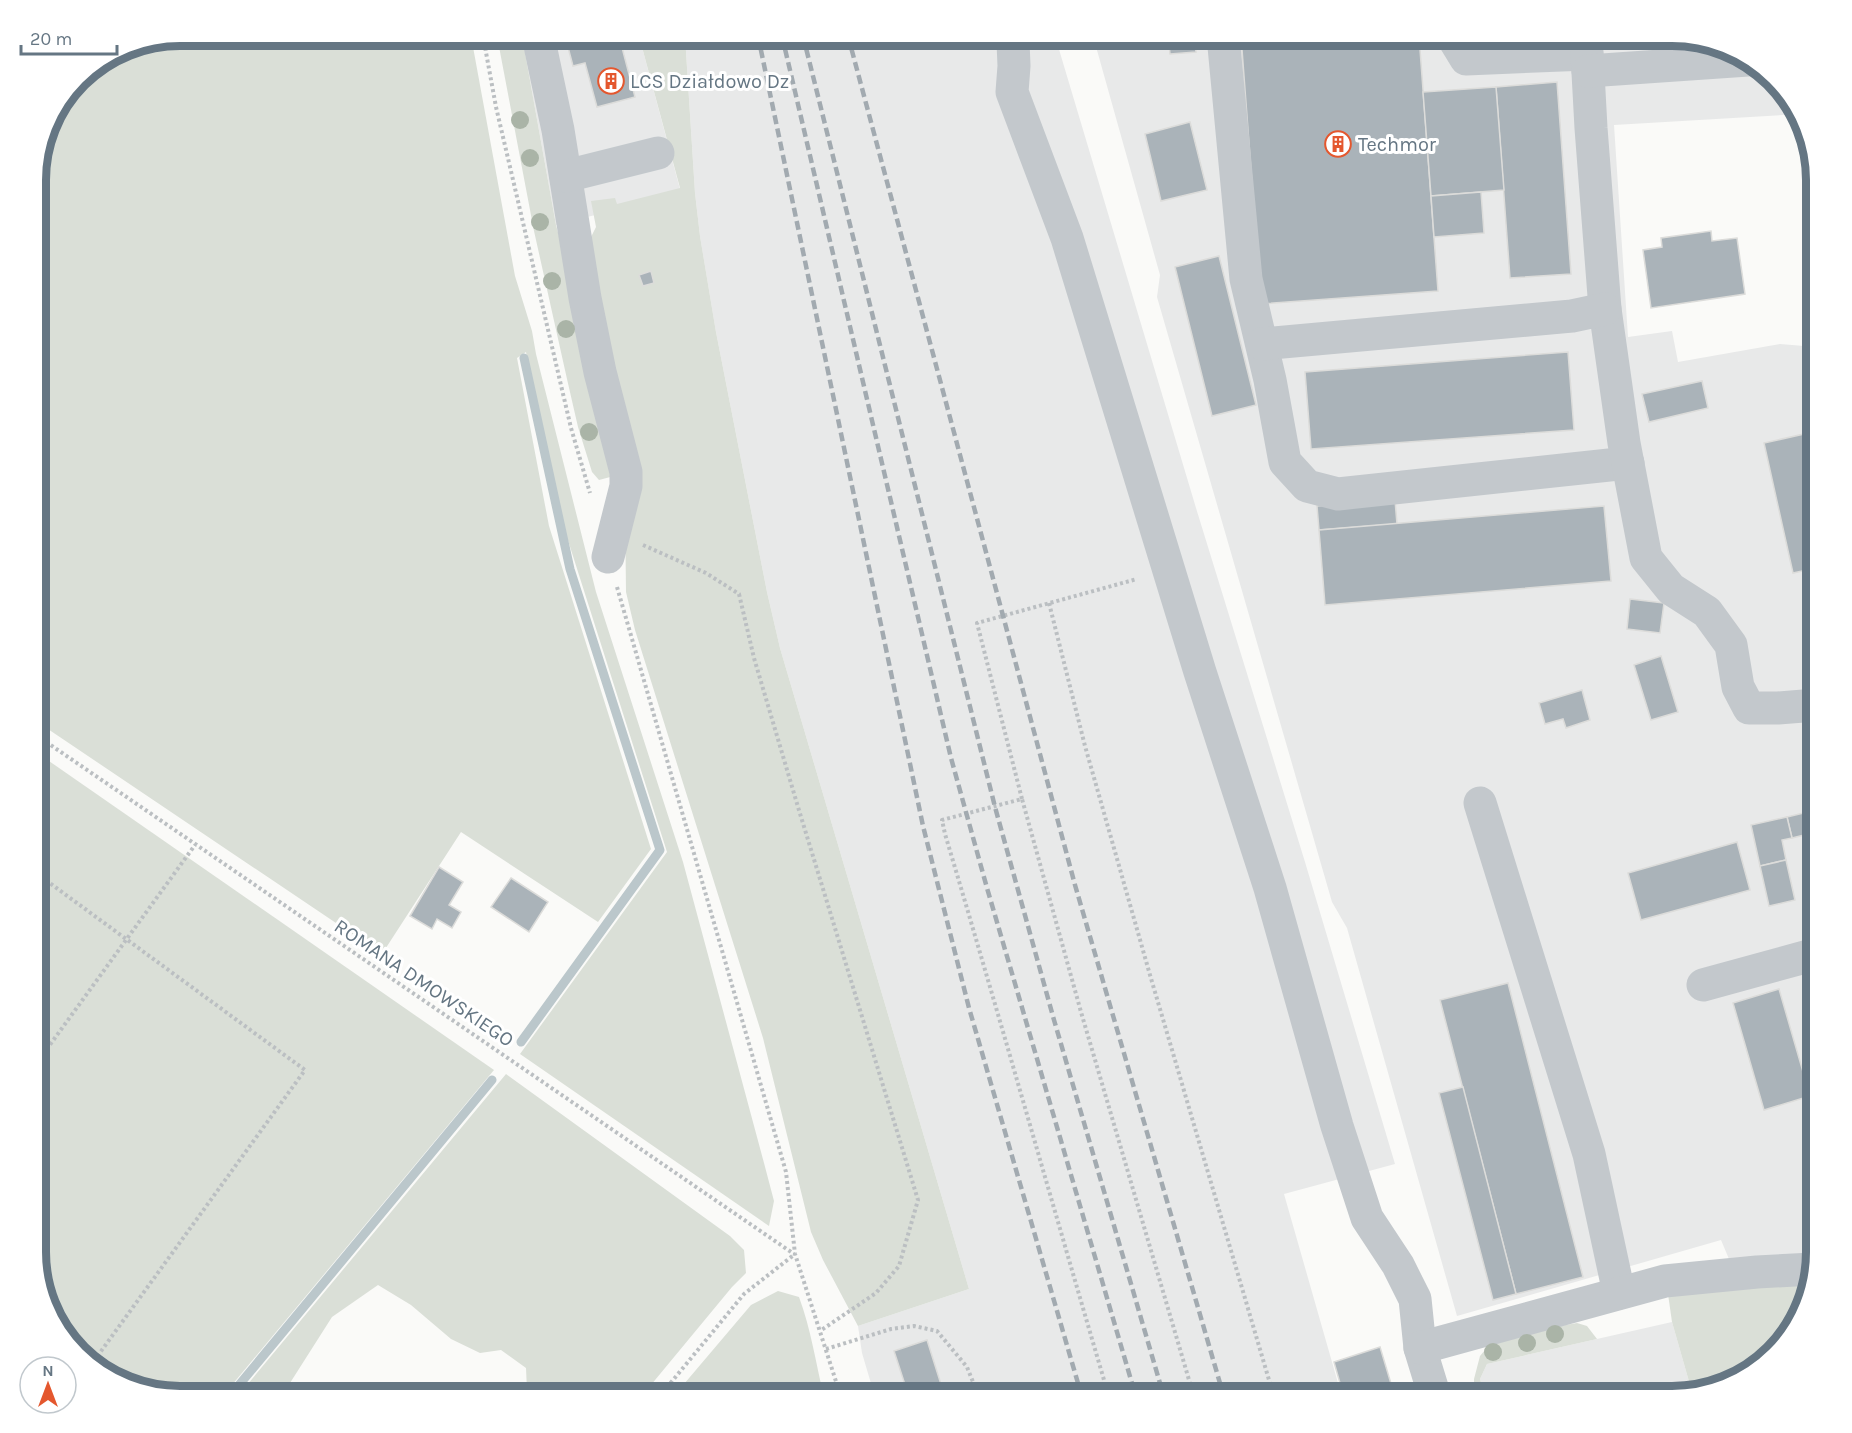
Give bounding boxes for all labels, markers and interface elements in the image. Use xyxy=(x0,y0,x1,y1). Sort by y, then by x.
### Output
scale bar xyxy=(21,18,117,56)
text: 20 m xyxy=(30,28,72,50)
building icon: LCS Działdowo Dz xyxy=(596,66,626,96)
place label: LCS Działdowo Dz xyxy=(630,70,789,93)
building icon: Techmor xyxy=(1323,129,1353,159)
place label: Techmor xyxy=(1358,133,1437,156)
street label: ROMANA DMOWSKIEGO xyxy=(330,914,518,1052)
north arrow xyxy=(18,1355,78,1415)
text: N xyxy=(42,1361,54,1380)

